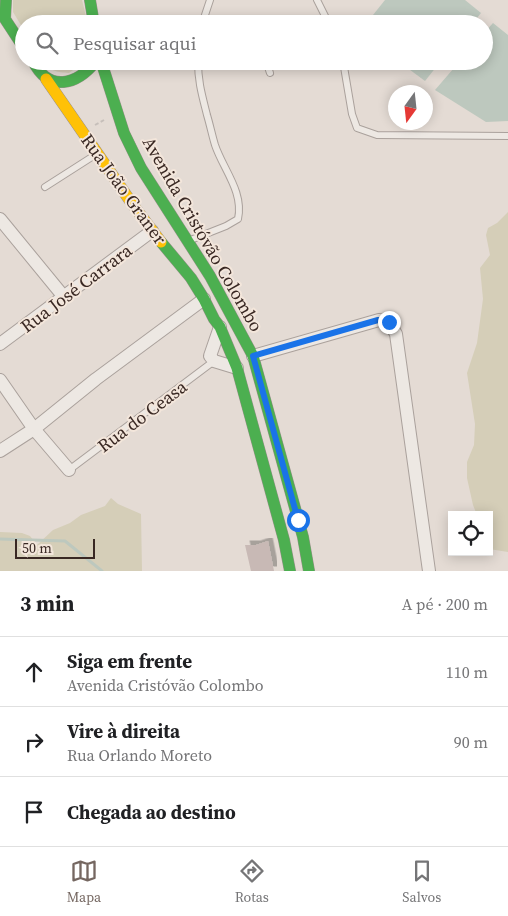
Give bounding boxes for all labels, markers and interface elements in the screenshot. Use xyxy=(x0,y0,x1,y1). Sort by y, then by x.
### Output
search box xyxy=(15,15,493,70)
icon: search xyxy=(33,29,61,57)
text: Pesquisar aqui xyxy=(73,30,196,56)
north arrow xyxy=(388,85,433,130)
street label: Rua João Graner xyxy=(75,129,173,250)
street label: Avenida Cristóvão Colombo xyxy=(137,132,269,336)
street label: Rua José Carrara xyxy=(15,237,138,338)
route end xyxy=(378,311,401,334)
street label: Rua do Ceasa xyxy=(92,374,193,458)
route start xyxy=(287,509,310,532)
map controls xyxy=(448,511,493,556)
button: locate xyxy=(448,511,493,556)
scale bar xyxy=(15,536,95,559)
text: 50 m xyxy=(22,538,52,558)
text: 3 min xyxy=(20,589,75,618)
text: A pé · 200 m xyxy=(402,593,488,615)
text: Siga em frente xyxy=(67,648,192,674)
icon: ahead xyxy=(20,658,48,686)
text: 110 m xyxy=(446,661,488,683)
text: Avenida Cristóvão Colombo xyxy=(67,674,264,696)
text: Vire à direita xyxy=(67,718,180,744)
icon: right xyxy=(20,728,48,756)
text: 90 m xyxy=(454,731,488,753)
text: Rua Orlando Moreto xyxy=(67,744,212,766)
icon: arrive xyxy=(20,798,48,826)
text: Chegada ao destino xyxy=(67,799,236,825)
tab: Mapa xyxy=(67,857,101,907)
tab: Rotas xyxy=(235,857,269,907)
tab: Salvos xyxy=(402,857,441,907)

